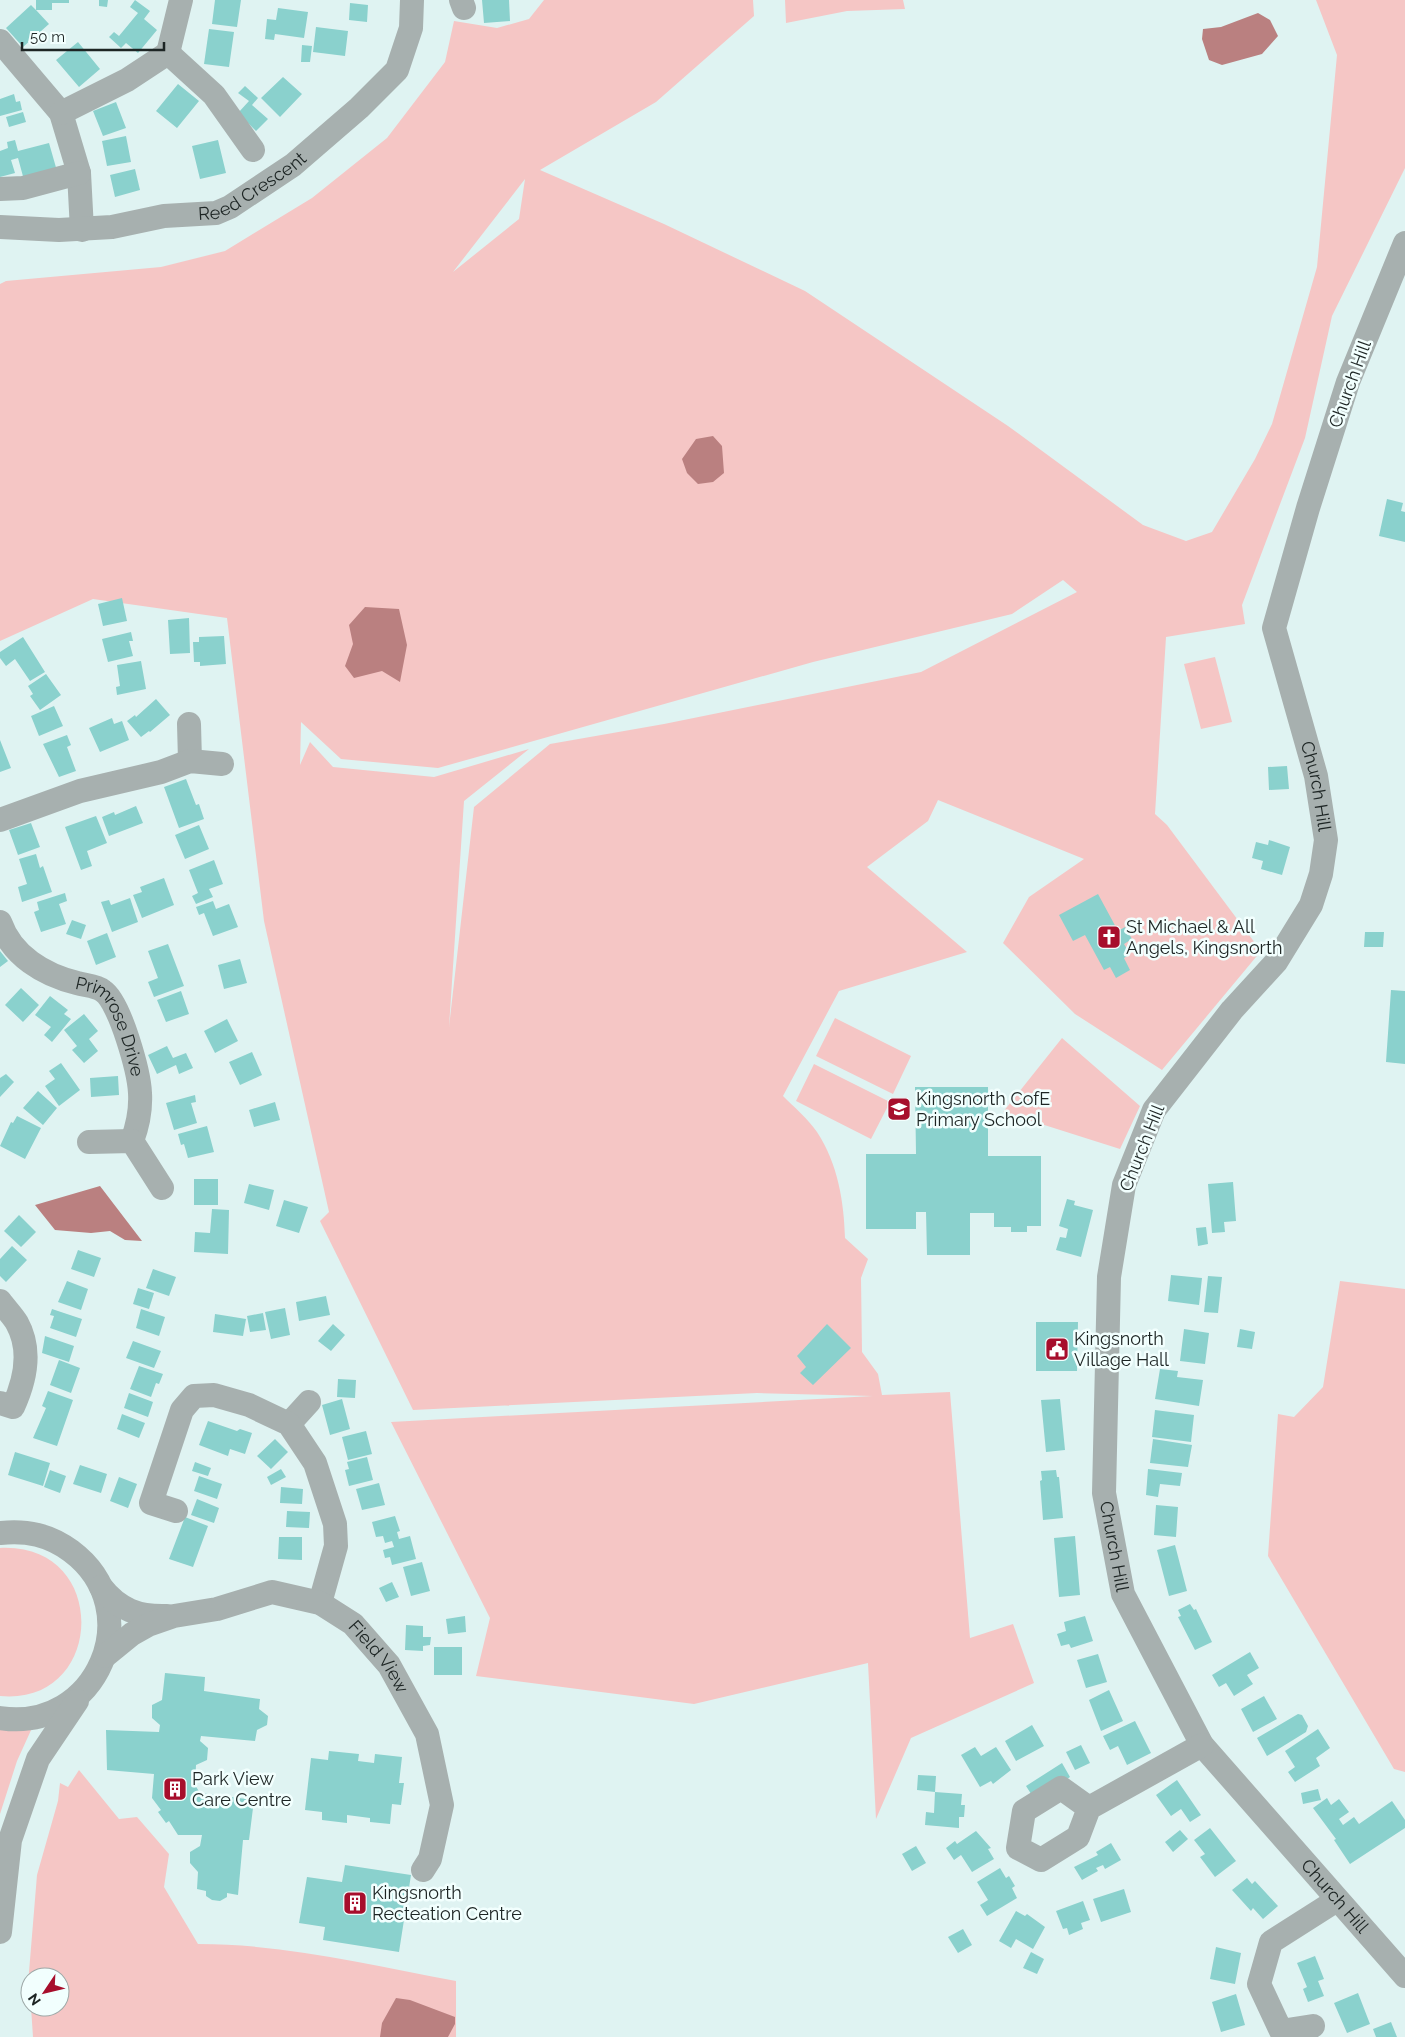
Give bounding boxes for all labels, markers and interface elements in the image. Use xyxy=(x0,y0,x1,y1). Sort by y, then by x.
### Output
scale bar xyxy=(22,20,165,52)
text: 50 m xyxy=(30,28,65,46)
street label: Reed Crescent xyxy=(198,147,310,224)
street label: Church Hill xyxy=(1324,337,1375,430)
street label: Church Hill xyxy=(1297,739,1335,833)
place label: St Michael & All Angels, Kingsnorth xyxy=(1126,916,1282,958)
church icon: St Michael & All Angels, Kingsnorth xyxy=(1096,924,1122,950)
street label: Primrose Drive xyxy=(74,972,148,1079)
place label: Kingsnorth CofE Primary School xyxy=(916,1088,1050,1130)
school or university icon: Kingsnorth CofE Primary School xyxy=(886,1096,912,1122)
street label: Church Hill xyxy=(1115,1101,1168,1194)
place label: Kingsnorth Village Hall xyxy=(1074,1328,1169,1370)
public building icon: Kingsnorth Village Hall xyxy=(1044,1336,1070,1362)
street label: Church Hill xyxy=(1096,1499,1133,1593)
street label: Field View xyxy=(345,1616,413,1697)
place label: Park View Care Centre xyxy=(192,1768,292,1810)
building icon: Park View Care Centre xyxy=(162,1776,188,1802)
street label: Church Hill xyxy=(1297,1854,1373,1937)
place label: Kingsnorth Recteation Centre xyxy=(372,1882,522,1924)
building icon: Kingsnorth Recteation Centre xyxy=(342,1890,368,1916)
north arrow xyxy=(20,1967,70,2017)
text: N xyxy=(25,1990,44,2008)

